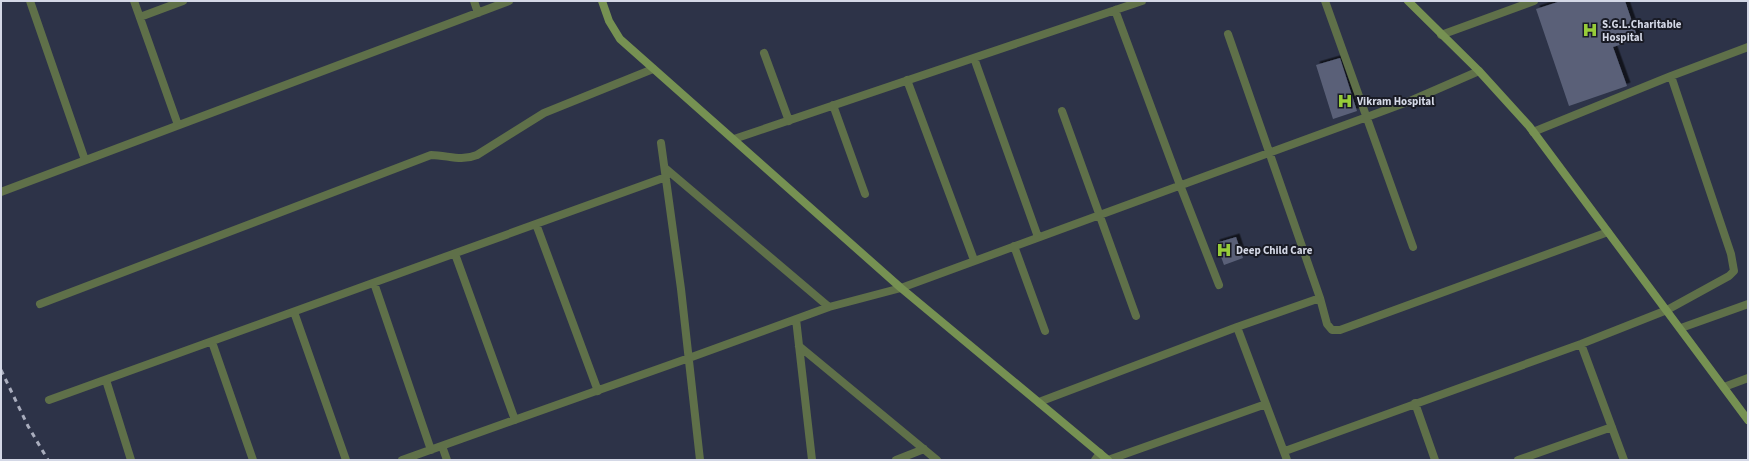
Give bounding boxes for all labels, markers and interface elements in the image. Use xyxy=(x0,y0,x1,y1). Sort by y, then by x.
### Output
place label: S.G.L.Charitable Hospital xyxy=(1602,17,1682,45)
hospital icon: S.G.L.Charitable Hospital xyxy=(1581,21,1599,39)
hospital icon: Vikram Hospital xyxy=(1336,92,1354,110)
place label: Vikram Hospital xyxy=(1356,94,1435,109)
hospital icon: Deep Child Care xyxy=(1215,241,1233,259)
place label: Deep Child Care xyxy=(1236,243,1313,258)

